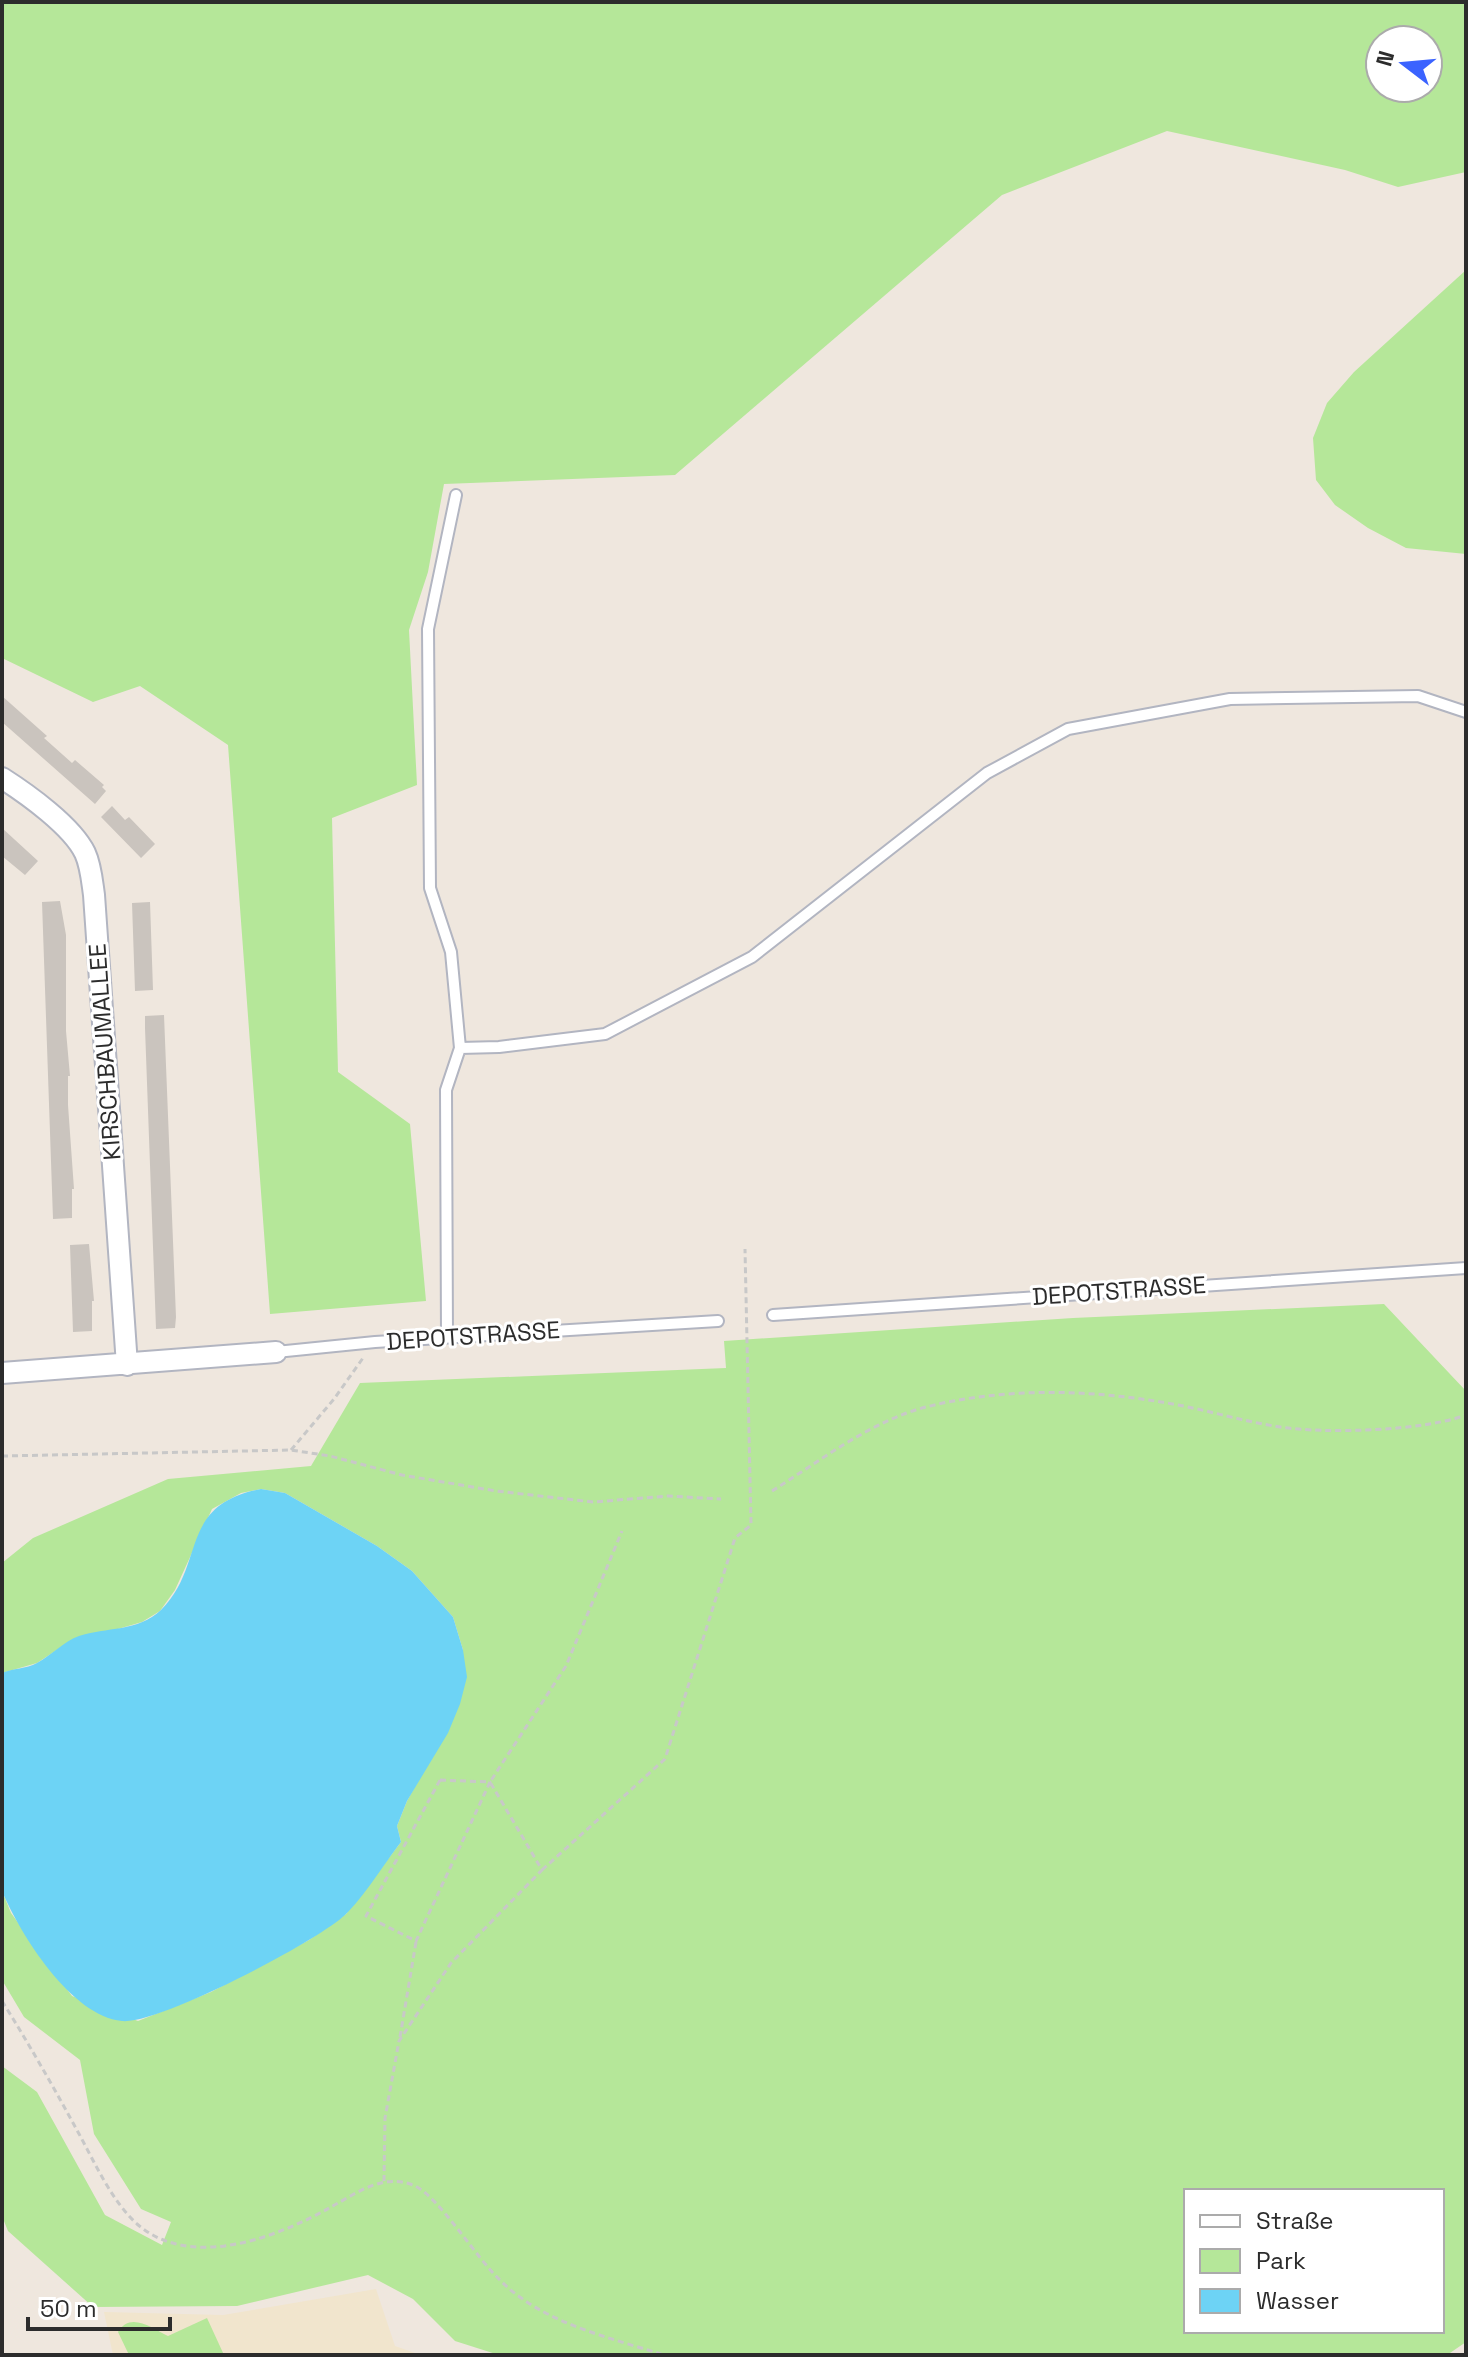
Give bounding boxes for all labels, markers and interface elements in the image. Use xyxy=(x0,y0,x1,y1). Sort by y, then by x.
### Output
north arrow xyxy=(1364,24,1444,104)
text: N xyxy=(1369,48,1400,69)
street label: KIRSCHBAUMALLEE xyxy=(81,943,128,1161)
street label: DEPOTSTRASSE xyxy=(1031,1269,1207,1312)
street label: DEPOTSTRASSE xyxy=(385,1314,561,1357)
legend xyxy=(1184,2189,1444,2333)
text: Straße xyxy=(1256,2205,1333,2236)
text: Park xyxy=(1256,2245,1306,2276)
scale bar xyxy=(28,2281,170,2331)
text: Wasser xyxy=(1256,2285,1339,2316)
text: 50 m xyxy=(40,2293,97,2324)

